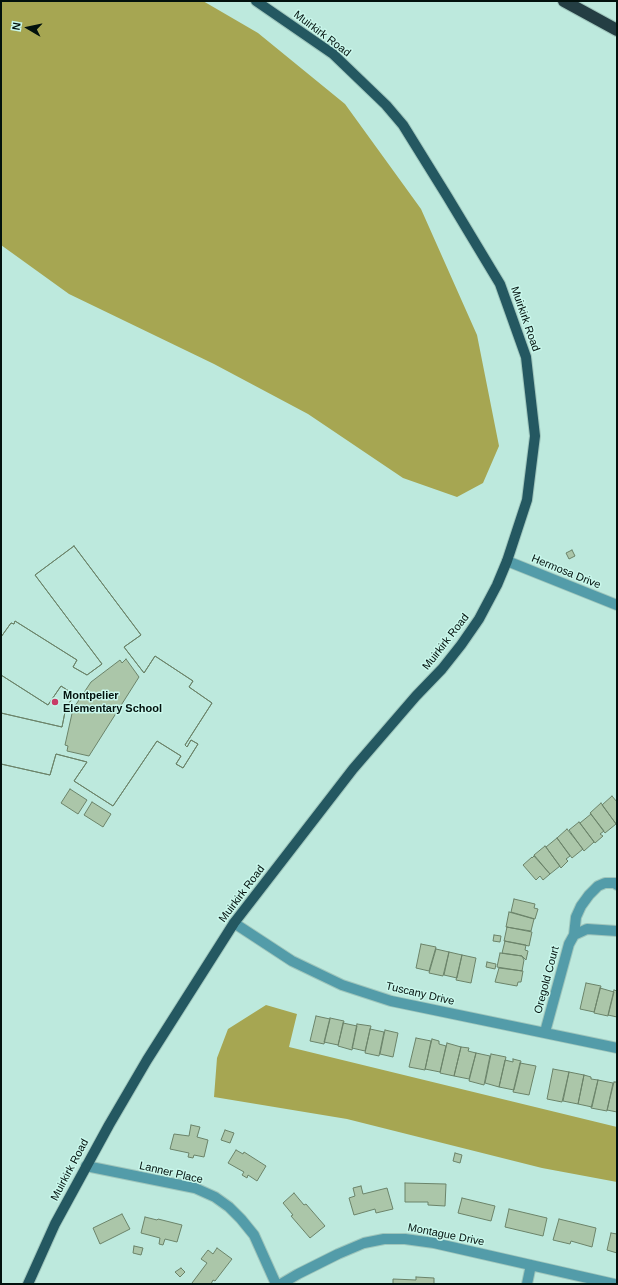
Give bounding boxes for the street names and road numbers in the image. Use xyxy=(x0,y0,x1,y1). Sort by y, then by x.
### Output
street label: Muirkirk Road xyxy=(291,8,353,60)
street label: Muirkirk Road xyxy=(508,285,542,353)
street label: Hermosa Drive xyxy=(530,552,602,592)
street label: Muirkirk Road xyxy=(420,611,472,673)
street label: Muirkirk Road xyxy=(216,863,268,925)
street label: Oregold Court xyxy=(532,945,562,1015)
street label: Tuscany Drive xyxy=(384,980,456,1008)
street label: Muirkirk Road xyxy=(48,1137,92,1203)
street label: Lanner Place xyxy=(138,1159,204,1187)
street label: Montague Drive xyxy=(407,1221,485,1249)

